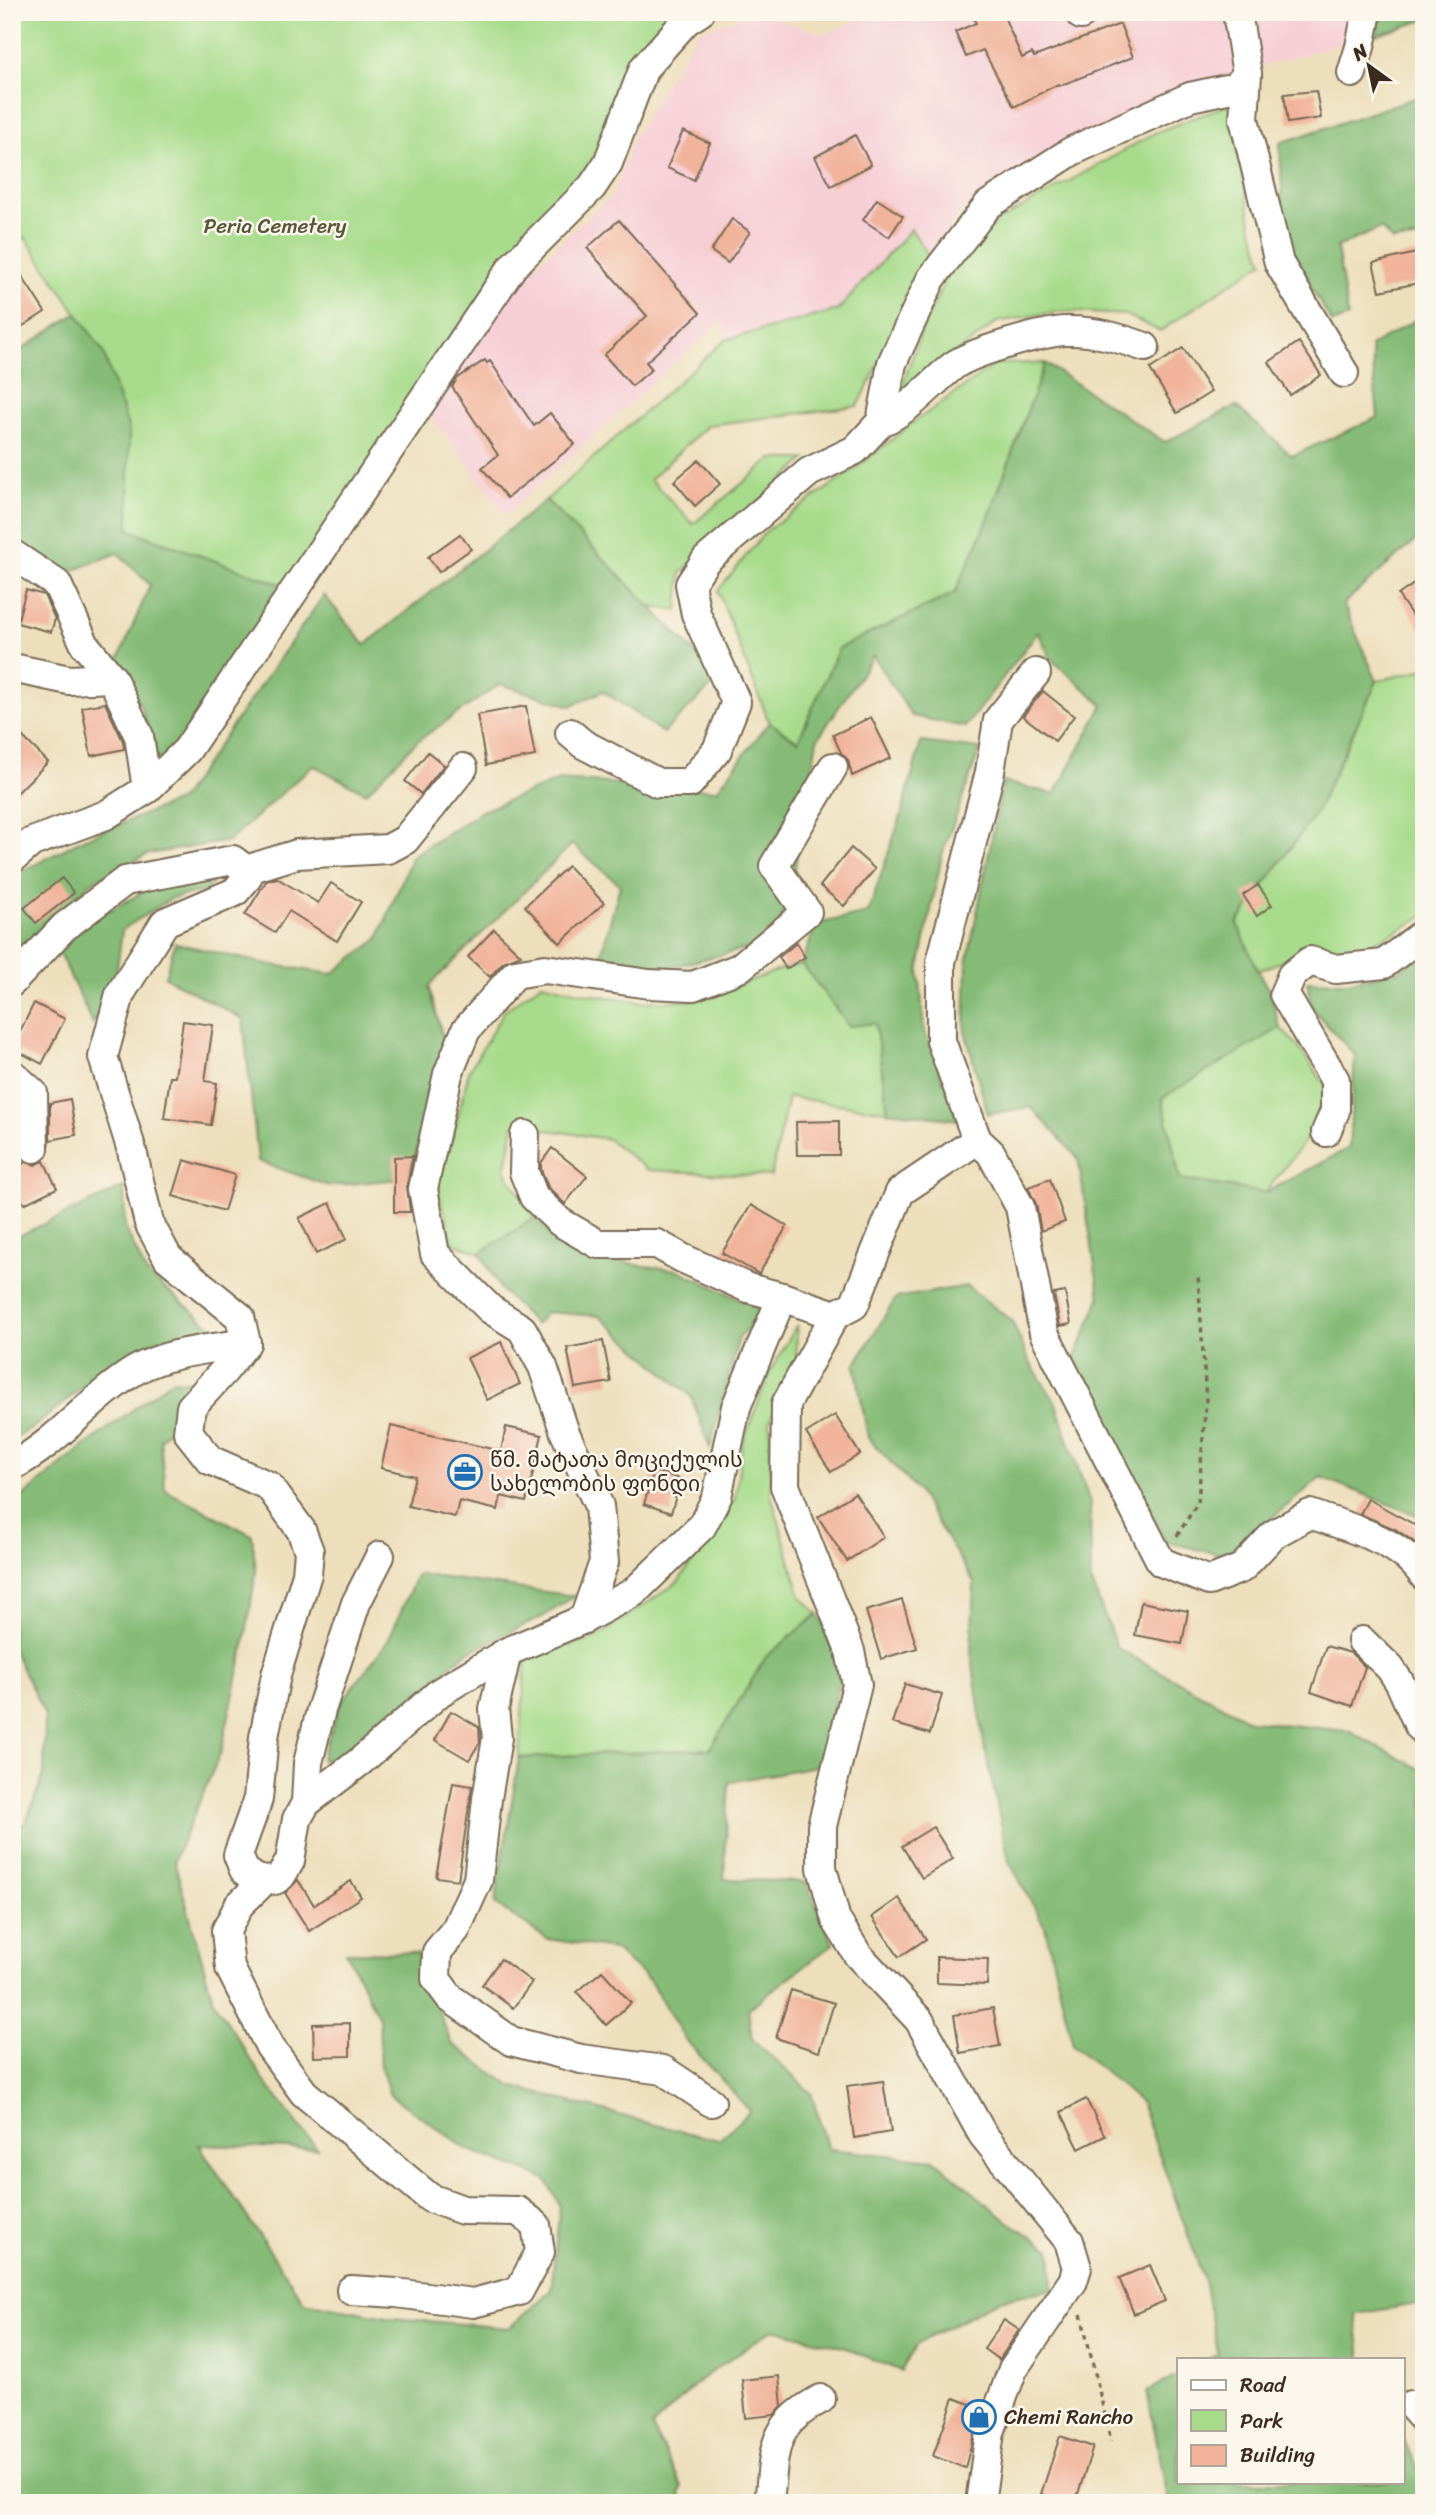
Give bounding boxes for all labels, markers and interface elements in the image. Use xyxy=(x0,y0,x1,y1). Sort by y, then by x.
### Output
north arrow xyxy=(1334,32,1404,102)
text: N xyxy=(1345,34,1375,70)
park label: Peria Cemetery xyxy=(204,207,347,245)
place label: წმ. მატათა მოციქულის სახელობის ფონდი xyxy=(490,1441,743,1503)
office icon: წმ. მატათა მოციქულის სახელობის ფონდი xyxy=(446,1453,484,1491)
legend xyxy=(1177,2358,1404,2484)
text: Road xyxy=(1240,2366,1287,2404)
shop icon: Chemi Rancho xyxy=(960,2398,998,2436)
place label: Chemi Rancho xyxy=(1004,2398,1133,2436)
text: Park xyxy=(1240,2402,1283,2440)
text: Building xyxy=(1240,2436,1316,2474)

